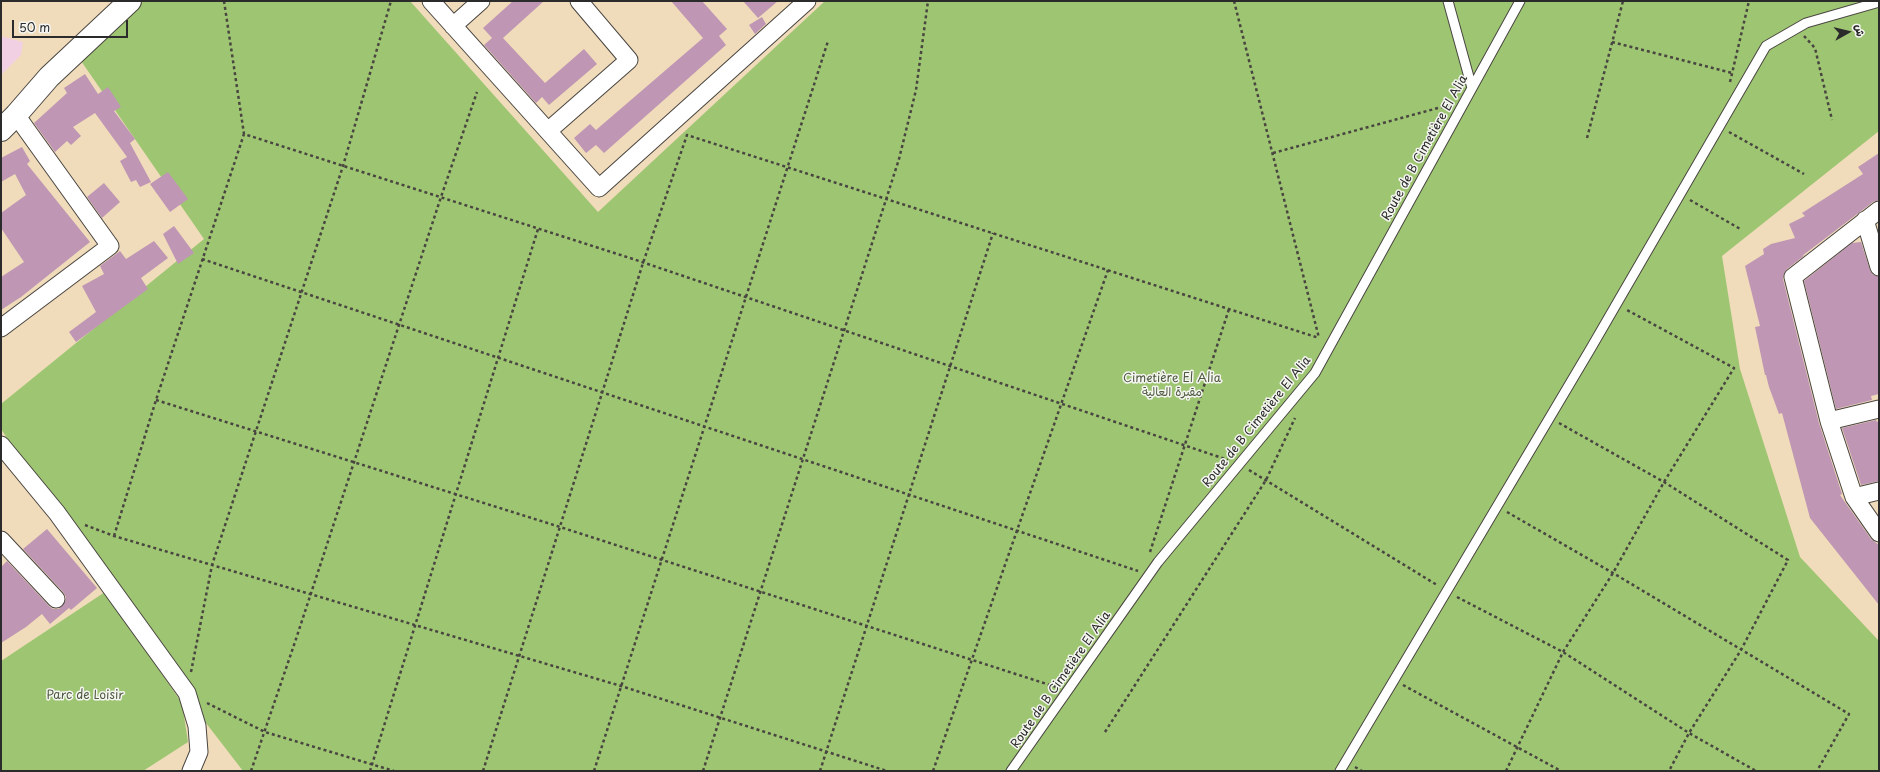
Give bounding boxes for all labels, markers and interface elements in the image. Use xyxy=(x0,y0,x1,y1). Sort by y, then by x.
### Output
scale bar xyxy=(14,12,130,38)
north arrow xyxy=(1828,12,1868,52)
text: 50 m xyxy=(19,18,50,36)
text: ش xyxy=(1851,23,1870,37)
street label: Route de B Cimetière El Alia xyxy=(1379,73,1471,223)
street label: Route de B Cimetière El Alia xyxy=(1200,354,1314,490)
park label: Cimetière El Alia مقبرة العالية xyxy=(1123,372,1221,400)
street label: Route de B Cimetière El Alia xyxy=(1008,609,1114,751)
park label: Parc de Loisir xyxy=(46,689,124,703)

